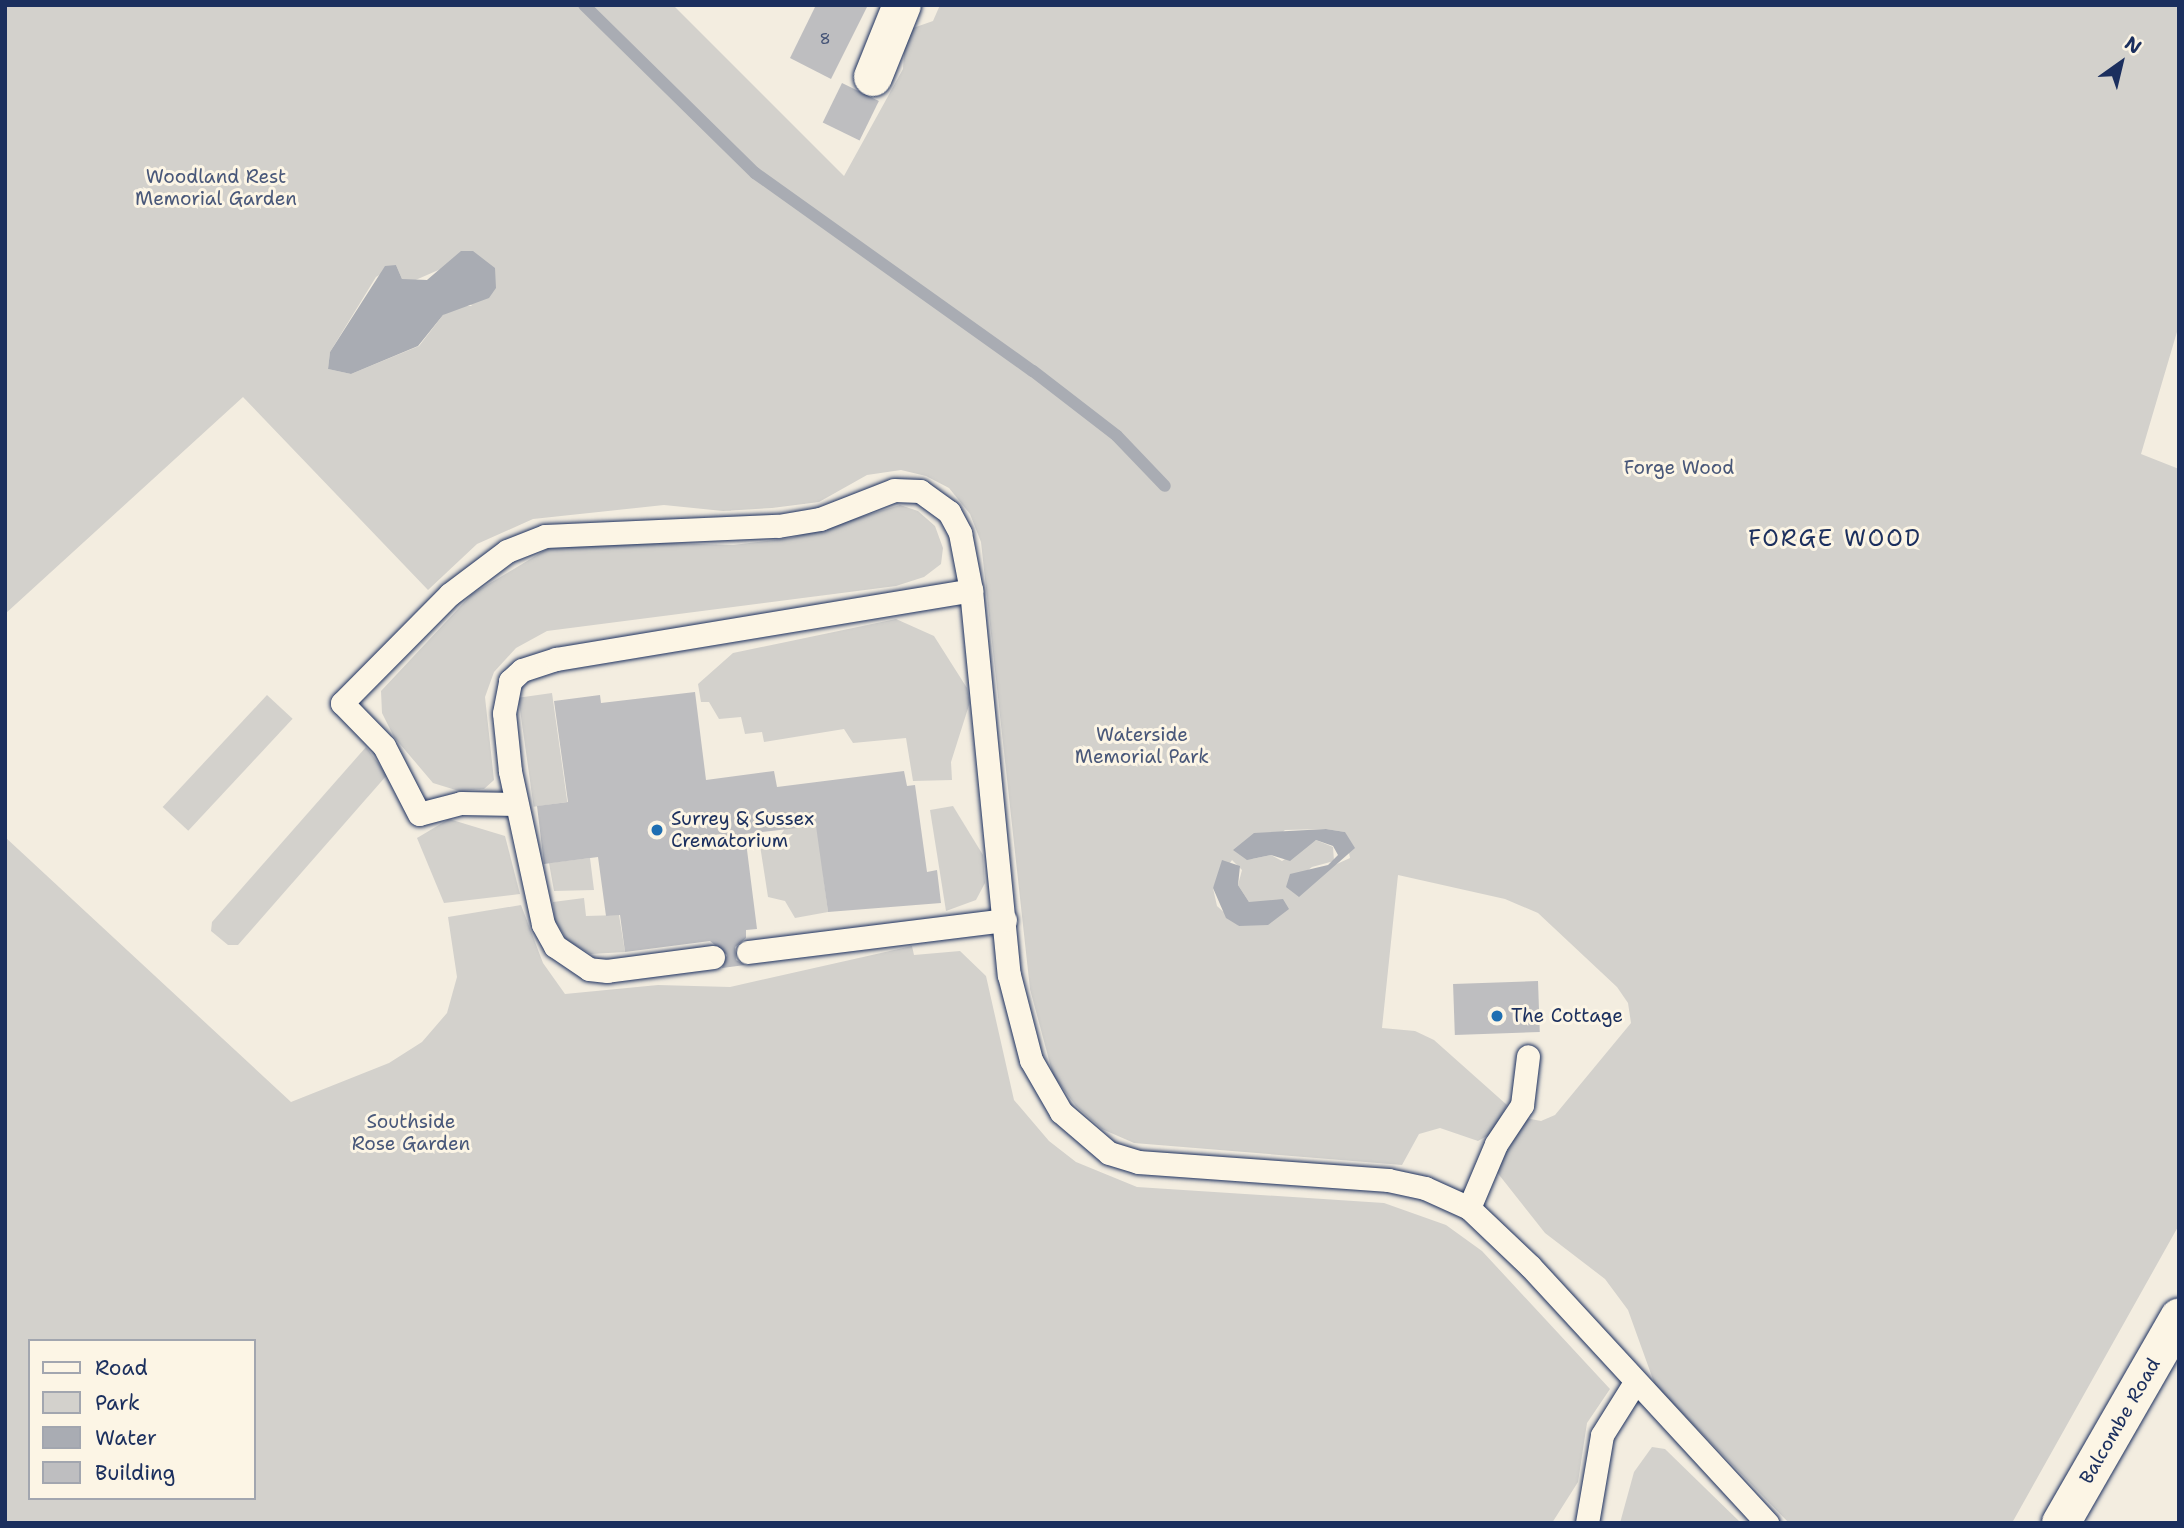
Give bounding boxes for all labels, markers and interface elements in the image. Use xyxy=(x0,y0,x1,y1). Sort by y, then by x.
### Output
north arrow xyxy=(2086,28,2156,98)
house number: 8 xyxy=(819,29,831,49)
text: N xyxy=(2120,31,2146,60)
park label: Woodland Rest Memorial Garden xyxy=(135,166,297,210)
park label: Forge Wood xyxy=(1624,457,1734,479)
district label: FORGE WOOD xyxy=(1749,524,1921,552)
park label: Waterside Memorial Park xyxy=(1075,724,1209,768)
place label: Surrey & Sussex Crematorium xyxy=(671,808,814,852)
marker: Surrey & Sussex Crematorium xyxy=(649,822,665,838)
place label: The Cottage xyxy=(1511,1005,1623,1027)
marker: The Cottage xyxy=(1489,1008,1505,1024)
park label: Southside Rose Garden xyxy=(352,1111,470,1155)
legend xyxy=(28,1339,256,1500)
text: Road xyxy=(95,1354,148,1382)
street label: Balcombe Road xyxy=(2075,1354,2165,1488)
text: Park xyxy=(95,1389,140,1417)
text: Water xyxy=(95,1424,157,1452)
text: Building xyxy=(95,1459,175,1487)

